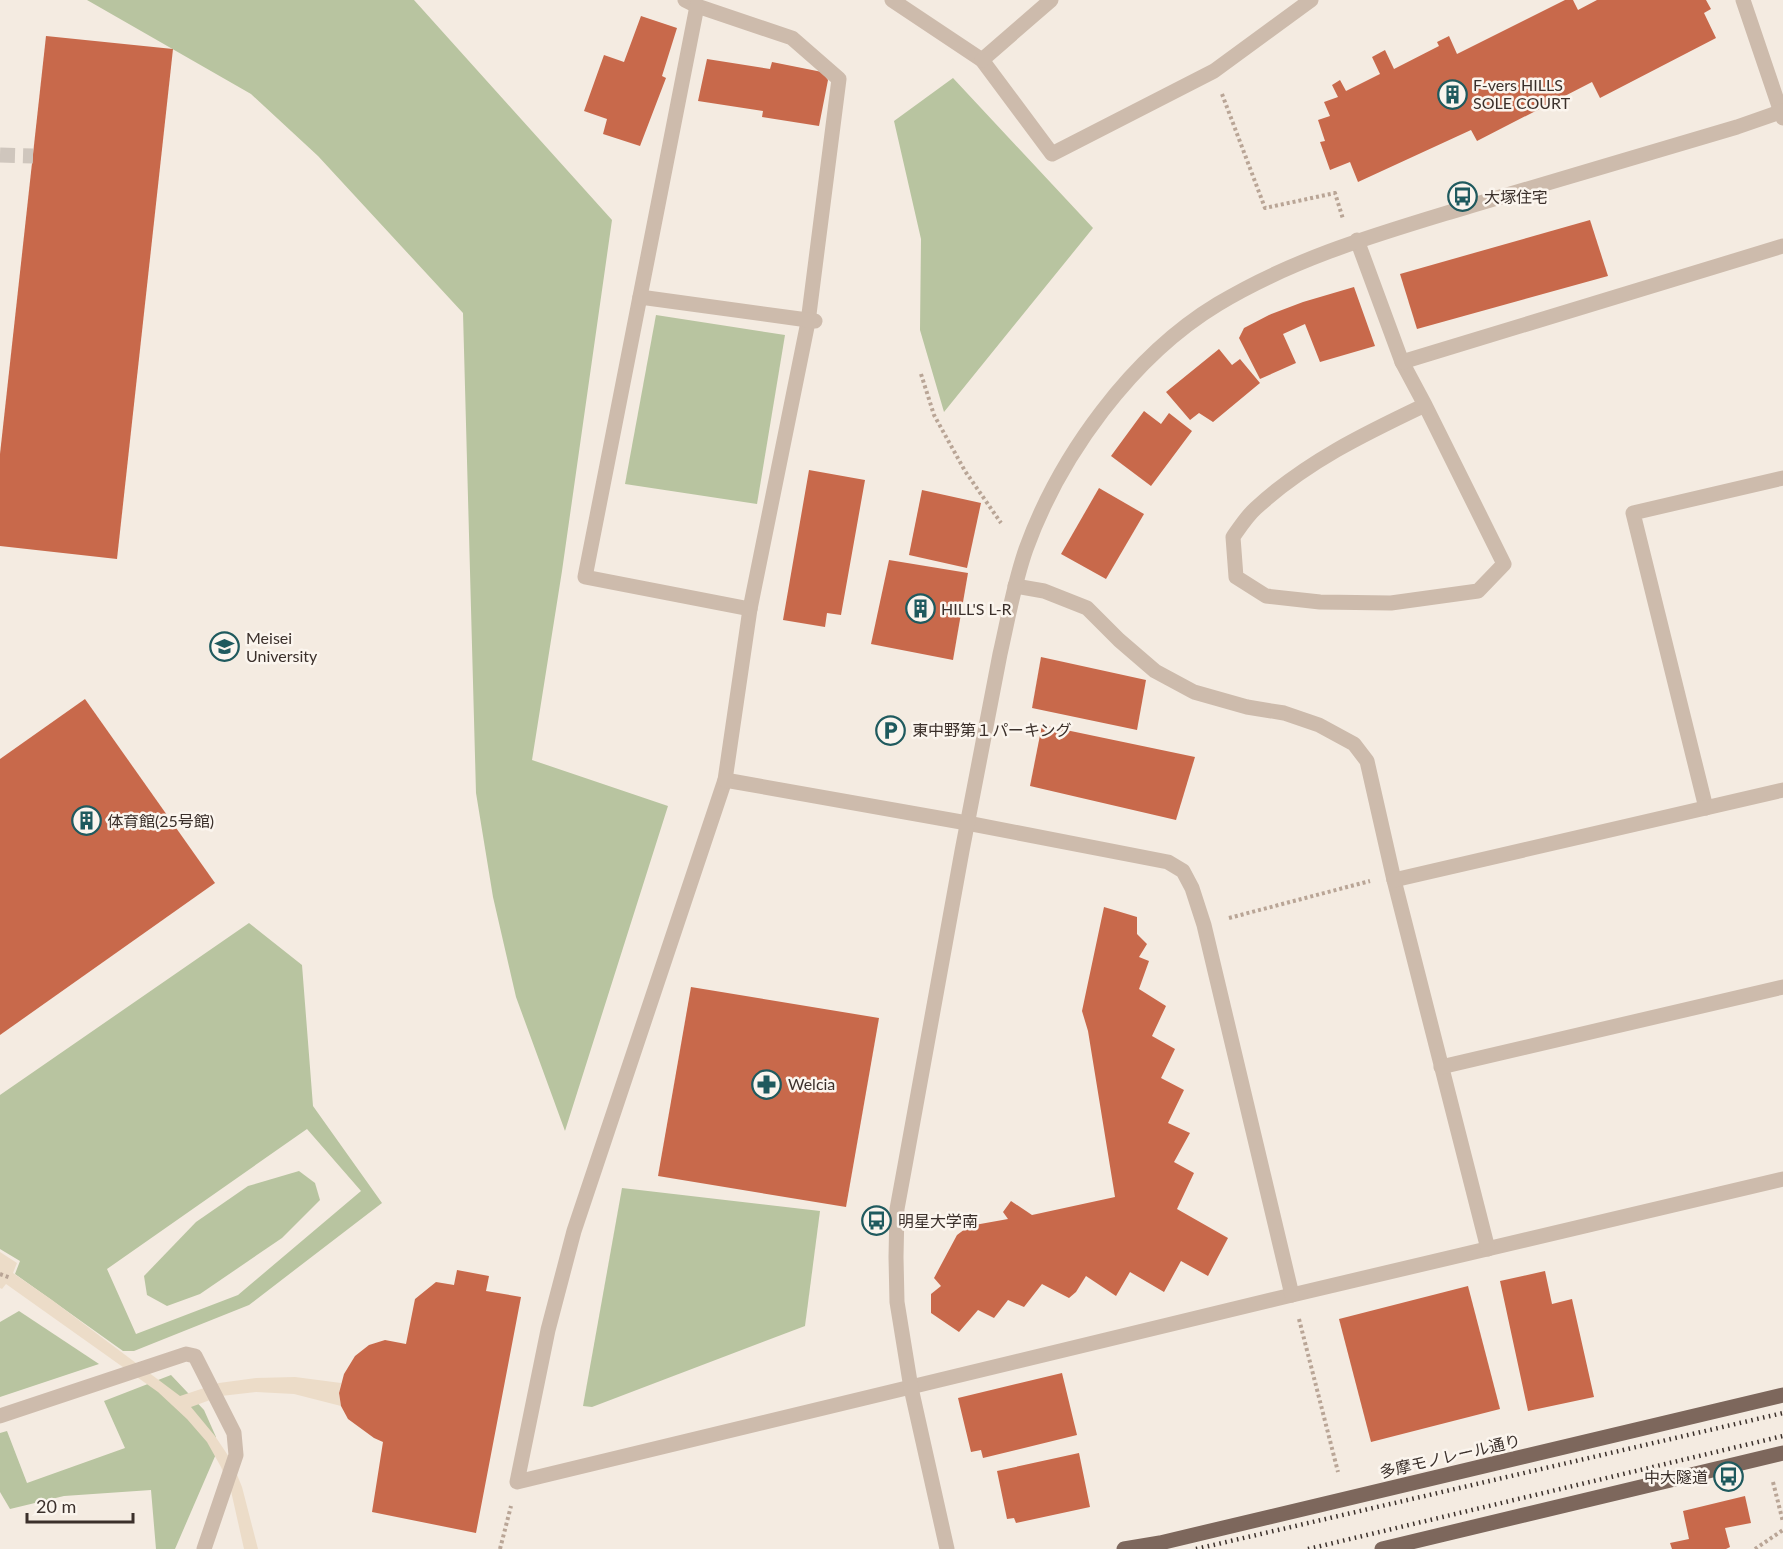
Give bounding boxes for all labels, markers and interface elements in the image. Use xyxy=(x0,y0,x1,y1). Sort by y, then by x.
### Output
place label: F-vers HILLS SOLE COURT xyxy=(1473,75,1571,112)
building icon: F-vers HILLS SOLE COURT xyxy=(1436,78,1468,110)
bus stop icon: 大塚住宅 xyxy=(1447,181,1479,213)
place label: 大塚住宅 xyxy=(1484,187,1548,206)
building icon: HILL'S L-R xyxy=(904,593,936,625)
place label: HILL'S L-R xyxy=(941,599,1012,618)
place label: Meisei University xyxy=(246,628,318,665)
school or university icon: Meisei University xyxy=(209,631,241,663)
parking icon: 東中野第１パーキング xyxy=(875,714,907,746)
place label: 東中野第１パーキング xyxy=(912,720,1072,739)
building icon: 体育館(25号館) xyxy=(70,805,102,837)
place label: 体育館(25号館) xyxy=(107,811,214,830)
pharmacy icon: Welcia xyxy=(751,1068,783,1100)
place label: Welcia xyxy=(788,1074,835,1093)
bus stop icon: 明星大学南 xyxy=(861,1205,893,1237)
place label: 明星大学南 xyxy=(898,1211,978,1230)
street label: 多摩モノレール通り xyxy=(1378,1430,1522,1481)
bus stop icon: 中大隧道 xyxy=(1713,1461,1745,1493)
place label: 中大隧道 xyxy=(1644,1467,1708,1486)
scale bar xyxy=(27,1486,134,1524)
text: 20 m xyxy=(36,1495,76,1517)

